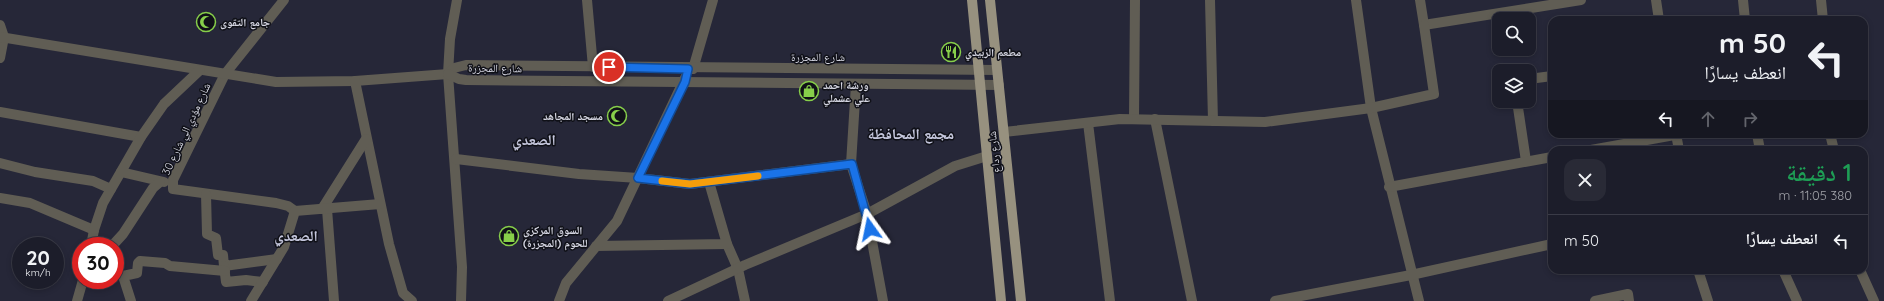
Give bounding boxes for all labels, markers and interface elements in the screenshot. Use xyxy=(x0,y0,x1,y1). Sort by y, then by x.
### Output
mosque icon: جامع التقوى xyxy=(195,11,217,33)
map controls xyxy=(1492,12,1536,108)
button: search xyxy=(1492,12,1536,56)
place label: جامع التقوى xyxy=(220,15,270,30)
text: 50 m xyxy=(1719,25,1786,60)
icon: left xyxy=(1800,32,1852,84)
restaurant icon: مطعم الزبيدي xyxy=(940,41,962,63)
place label: مطعم الزبيدي xyxy=(965,45,1021,61)
pin xyxy=(592,50,626,84)
street label: شارع المجزرة xyxy=(791,50,845,64)
icon: arrive xyxy=(598,56,620,78)
street label: شارع المجزرة xyxy=(468,61,522,75)
text: انعطف يسارًا xyxy=(1704,61,1786,84)
button: layers xyxy=(1492,64,1536,108)
place label: ورشة احمد علي عشملي xyxy=(823,78,871,107)
shop icon: ورشة احمد علي عشملي xyxy=(798,80,820,102)
street label: شارع مؤدي الي شارع 30 xyxy=(158,81,215,178)
mosque icon: مسجد المجاهد xyxy=(606,105,628,127)
icon: left xyxy=(1655,108,1677,130)
icon: ahead xyxy=(1697,108,1719,130)
icon: right xyxy=(1739,108,1761,130)
place label: مسجد المجاهد xyxy=(543,109,603,123)
district label: مجمع المحافظة xyxy=(868,124,954,144)
district label: الصعدي xyxy=(512,130,556,151)
street label: شارع رداع xyxy=(985,130,1003,174)
text: 1 دقيقة xyxy=(1786,157,1852,187)
button: close xyxy=(1564,159,1606,201)
text: 380 m · 11:05 xyxy=(1778,187,1852,203)
position arrow xyxy=(849,208,891,250)
place label: السوق المركزي للحوم (المجزرة) xyxy=(523,223,588,251)
shop icon: السوق المركزي للحوم (المجزرة) xyxy=(498,225,520,247)
district label: الصعدي xyxy=(274,226,318,247)
text: انعطف يسارًا xyxy=(1746,229,1818,248)
icon: left xyxy=(1830,230,1852,252)
text: 50 m xyxy=(1564,231,1599,250)
speed limit sign: 30 xyxy=(72,237,124,289)
text: 20 xyxy=(26,245,50,270)
text: km/h xyxy=(25,266,51,279)

